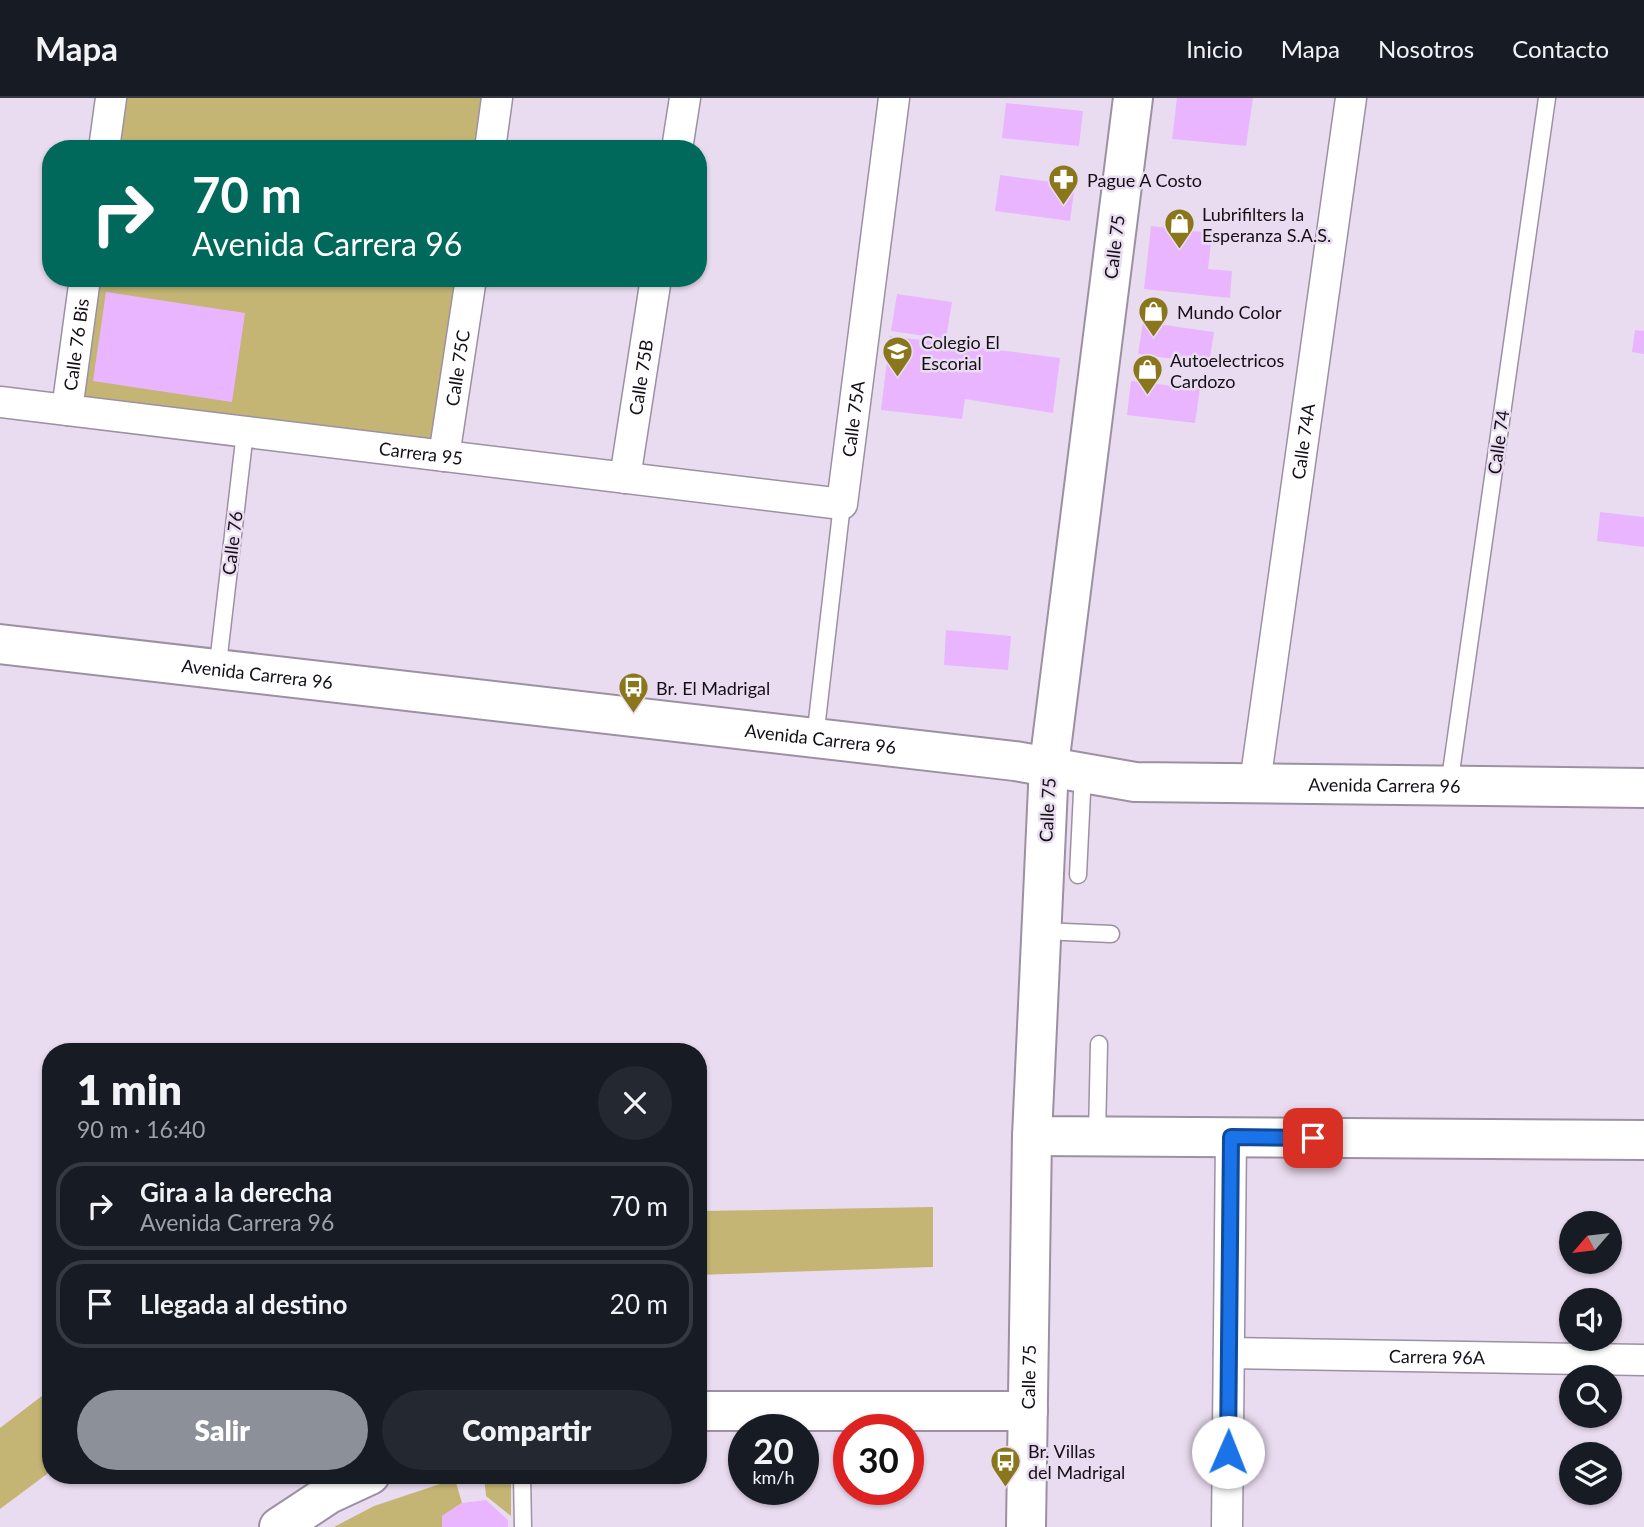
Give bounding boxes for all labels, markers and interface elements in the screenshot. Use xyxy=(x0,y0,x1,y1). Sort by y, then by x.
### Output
text: Mapa xyxy=(35,28,118,68)
text: Inicio xyxy=(1186,34,1243,63)
text: Mapa xyxy=(1281,34,1340,63)
text: Nosotros xyxy=(1378,34,1474,63)
text: Contacto xyxy=(1512,34,1609,63)
pharmacy icon: Pague A Costo xyxy=(1047,163,1081,207)
text: 70 m xyxy=(192,165,302,223)
icon: right xyxy=(77,168,168,259)
place label: Pague A Costo xyxy=(1087,169,1202,191)
place label: Lubrifilters la Esperanza S.A.S. xyxy=(1202,203,1331,246)
shop icon: Lubrifilters la Esperanza S.A.S. xyxy=(1162,207,1196,251)
street label: Calle 75 xyxy=(1099,214,1129,280)
text: Avenida Carrera 96 xyxy=(192,224,462,263)
shop icon: Mundo Color xyxy=(1137,295,1171,339)
street label: Calle 76 Bis xyxy=(59,297,93,392)
place label: Mundo Color xyxy=(1177,301,1282,323)
street label: Calle 75C xyxy=(441,329,474,407)
place label: Colegio El Escorial xyxy=(921,331,1000,374)
school or university icon: Colegio El Escorial xyxy=(881,335,915,379)
street label: Calle 75B xyxy=(624,338,657,417)
place label: Autoelectricos Cardozo xyxy=(1170,349,1284,392)
shop icon: Autoelectricos Cardozo xyxy=(1130,353,1164,397)
street label: Calle 75A xyxy=(837,379,869,458)
street label: Calle 74A xyxy=(1287,401,1319,481)
street label: Calle 74 xyxy=(1483,409,1513,475)
street label: Carrera 95 xyxy=(378,437,464,469)
street label: Calle 76 xyxy=(217,510,247,576)
street label: Avenida Carrera 96 xyxy=(180,654,334,693)
bus stop icon: Br. El Madrigal xyxy=(616,671,650,715)
place label: Br. El Madrigal xyxy=(656,677,770,699)
street label: Avenida Carrera 96 xyxy=(744,719,897,758)
street label: Avenida Carrera 96 xyxy=(1308,773,1461,797)
street label: Calle 75 xyxy=(1034,777,1060,843)
text: 1 min xyxy=(77,1064,182,1114)
button: close xyxy=(598,1066,672,1140)
pin xyxy=(1283,1108,1343,1168)
text: 90 m · 16:40 xyxy=(77,1115,205,1143)
icon: arrive xyxy=(1294,1119,1332,1157)
text: Gira a la derecha xyxy=(140,1176,332,1208)
icon: right xyxy=(81,1187,119,1225)
text: 70 m xyxy=(610,1190,668,1222)
text: Avenida Carrera 96 xyxy=(140,1208,334,1236)
north arrow xyxy=(1559,1211,1622,1274)
map controls xyxy=(1559,1211,1622,1505)
icon: arrive xyxy=(81,1285,119,1323)
text: Llegada al destino xyxy=(140,1288,347,1320)
text: 20 m xyxy=(610,1288,668,1320)
button: sound xyxy=(1559,1288,1622,1351)
street label: Calle 75 xyxy=(1017,1345,1040,1409)
street label: Carrera 96A xyxy=(1389,1345,1486,1368)
button: search xyxy=(1559,1365,1622,1428)
button: Salir xyxy=(77,1390,368,1470)
button: Compartir xyxy=(382,1390,672,1470)
speed limit sign: 30 xyxy=(833,1414,924,1505)
position arrow xyxy=(1191,1415,1265,1489)
text: 20 xyxy=(753,1429,794,1471)
place label: Br. Villas del Madrigal xyxy=(1028,1440,1125,1483)
button: layers xyxy=(1559,1442,1622,1505)
bus stop icon: Br. Villas del Madrigal xyxy=(988,1444,1022,1488)
text: km/h xyxy=(752,1466,795,1488)

